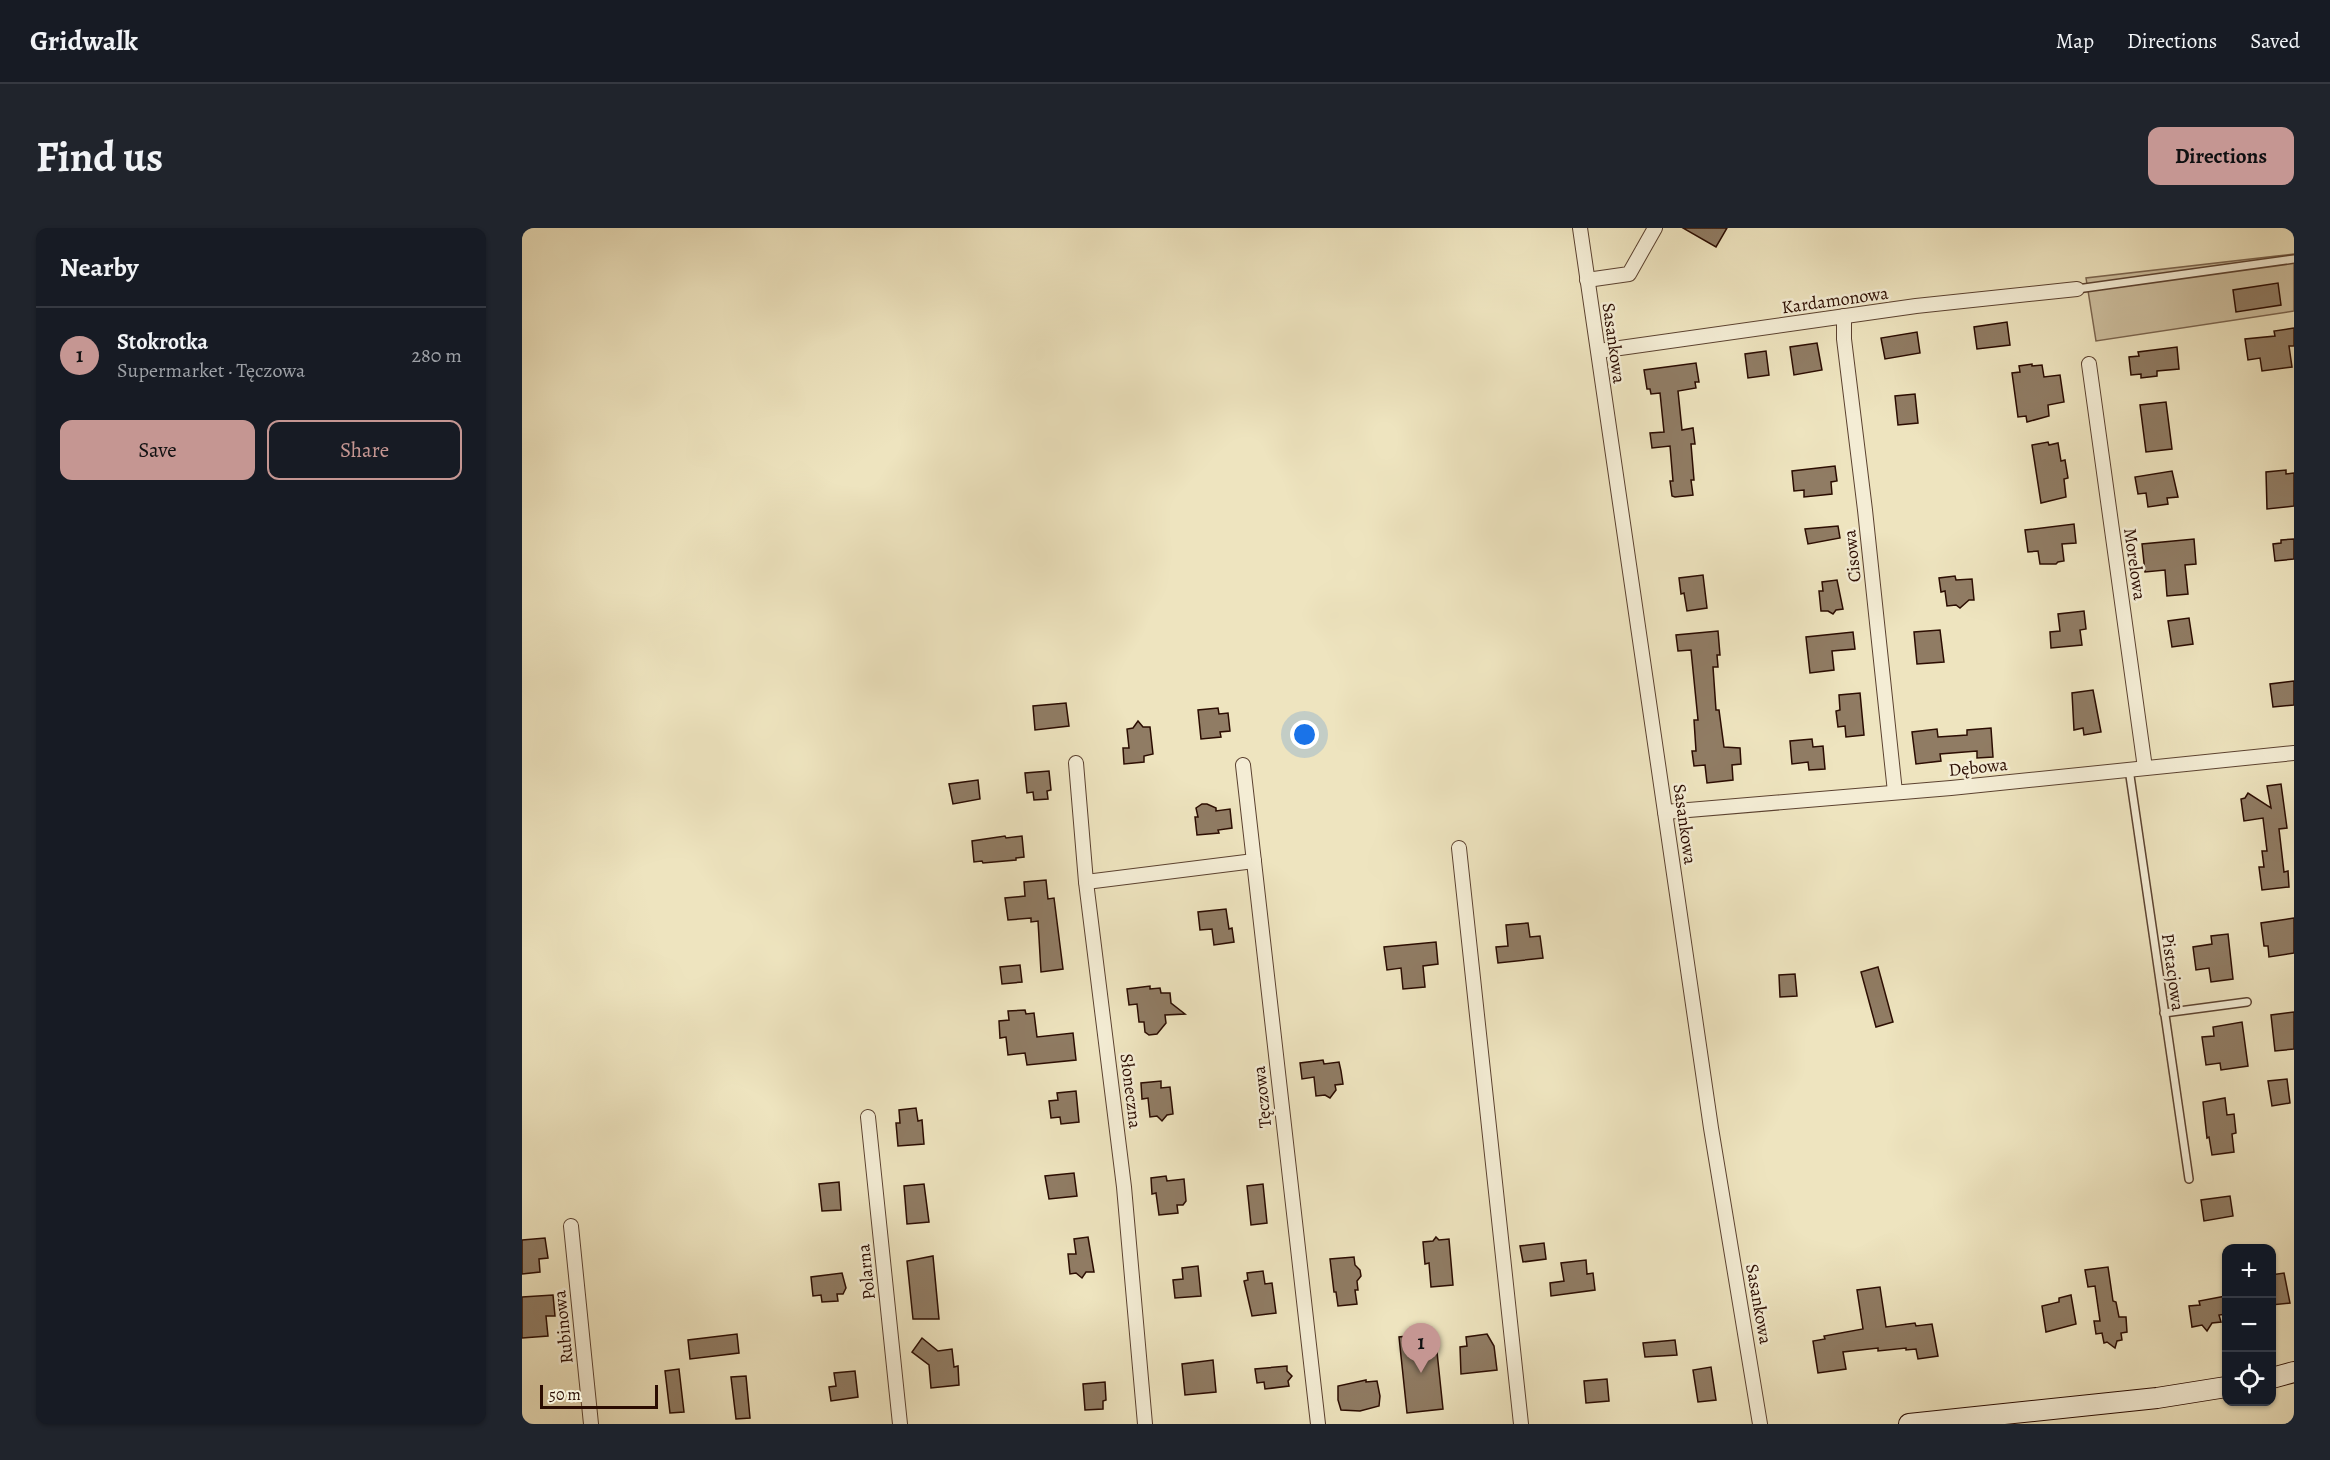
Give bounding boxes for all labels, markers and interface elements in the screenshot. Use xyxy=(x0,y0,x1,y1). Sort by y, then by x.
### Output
text: Gridwalk xyxy=(30,22,138,60)
text: Map xyxy=(2056,27,2094,55)
text: Directions xyxy=(2127,27,2217,55)
text: Saved xyxy=(2250,27,2300,55)
button: Directions xyxy=(2148,127,2294,185)
text: Find us xyxy=(36,128,163,185)
text: Nearby xyxy=(60,250,139,285)
street label: Kardamonowa xyxy=(1780,281,1891,319)
street label: Sasankowa xyxy=(1596,301,1632,385)
text: Stokrotka xyxy=(117,327,208,357)
text: 1 xyxy=(76,342,83,369)
text: 280 m xyxy=(412,342,462,369)
text: Supermarket · Tęczowa xyxy=(117,357,305,384)
button: Save xyxy=(60,420,255,480)
button: Share xyxy=(267,420,462,480)
street label: Morelowa xyxy=(2118,526,2152,602)
street label: Cisowa xyxy=(1837,528,1867,583)
your location xyxy=(1290,720,1319,749)
street label: Dębowa xyxy=(1947,752,2009,782)
street label: Sasankowa xyxy=(1667,782,1703,866)
street label: Pistacjowa xyxy=(2156,932,2190,1013)
street label: Słoneczna xyxy=(1115,1052,1148,1130)
street label: Tęczowa xyxy=(1247,1064,1277,1129)
street label: Polarna xyxy=(851,1242,881,1301)
map controls xyxy=(2222,1244,2276,1406)
button: + xyxy=(2222,1244,2276,1298)
street label: Sasankowa xyxy=(1740,1262,1778,1347)
street label: Rubinowa xyxy=(547,1288,579,1365)
button: − xyxy=(2222,1298,2276,1352)
pin: 1 xyxy=(1402,1324,1440,1373)
button: locate xyxy=(2222,1352,2276,1406)
scale bar xyxy=(540,1382,658,1410)
text: 50 m xyxy=(549,1384,581,1406)

